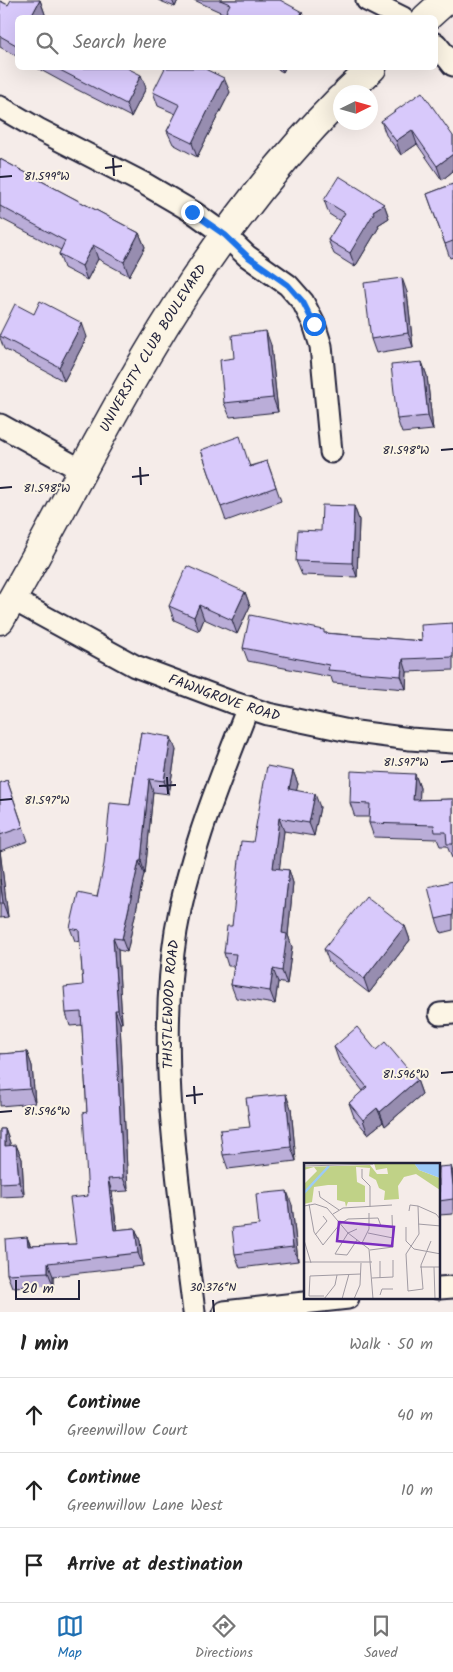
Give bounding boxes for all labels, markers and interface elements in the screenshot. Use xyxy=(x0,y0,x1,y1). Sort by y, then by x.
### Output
search box xyxy=(15,15,438,70)
text: Search here xyxy=(73,28,167,58)
icon: search xyxy=(33,29,61,57)
north arrow xyxy=(333,85,378,130)
text: 81.599°W xyxy=(24,167,70,186)
route end xyxy=(181,201,204,224)
street label: UNIVERSITY CLUB BOULEVARD xyxy=(94,260,213,436)
route start xyxy=(303,313,326,336)
text: 81.598°W xyxy=(383,441,429,460)
text: 81.598°W xyxy=(24,479,70,498)
street label: FAWNGROVE ROAD xyxy=(165,668,282,727)
text: 81.597°W xyxy=(383,753,429,772)
text: 81.597°W xyxy=(24,791,70,810)
street label: THISTLEWOOD ROAD xyxy=(157,939,186,1069)
text: 81.596°W xyxy=(383,1065,429,1084)
text: 81.596°W xyxy=(24,1102,70,1121)
inset map xyxy=(304,1163,440,1300)
scale bar xyxy=(15,1277,80,1300)
text: 20 m xyxy=(22,1278,54,1300)
text: 30.376°N xyxy=(190,1278,236,1297)
text: 1 min xyxy=(20,1328,69,1361)
text: Walk · 50 m xyxy=(349,1332,433,1357)
text: Continue xyxy=(67,1388,140,1418)
icon: ahead xyxy=(20,1401,48,1429)
text: 40 m xyxy=(397,1403,433,1428)
text: Greenwillow Court xyxy=(67,1418,188,1443)
text: Continue xyxy=(67,1463,140,1493)
icon: ahead xyxy=(20,1476,48,1504)
text: 10 m xyxy=(401,1478,433,1503)
text: Greenwillow Lane West xyxy=(67,1493,223,1518)
text: Arrive at destination xyxy=(67,1550,243,1580)
icon: arrive xyxy=(20,1551,48,1579)
tab: Map xyxy=(56,1612,84,1664)
tab: Directions xyxy=(195,1612,253,1664)
tab: Saved xyxy=(364,1612,397,1664)

